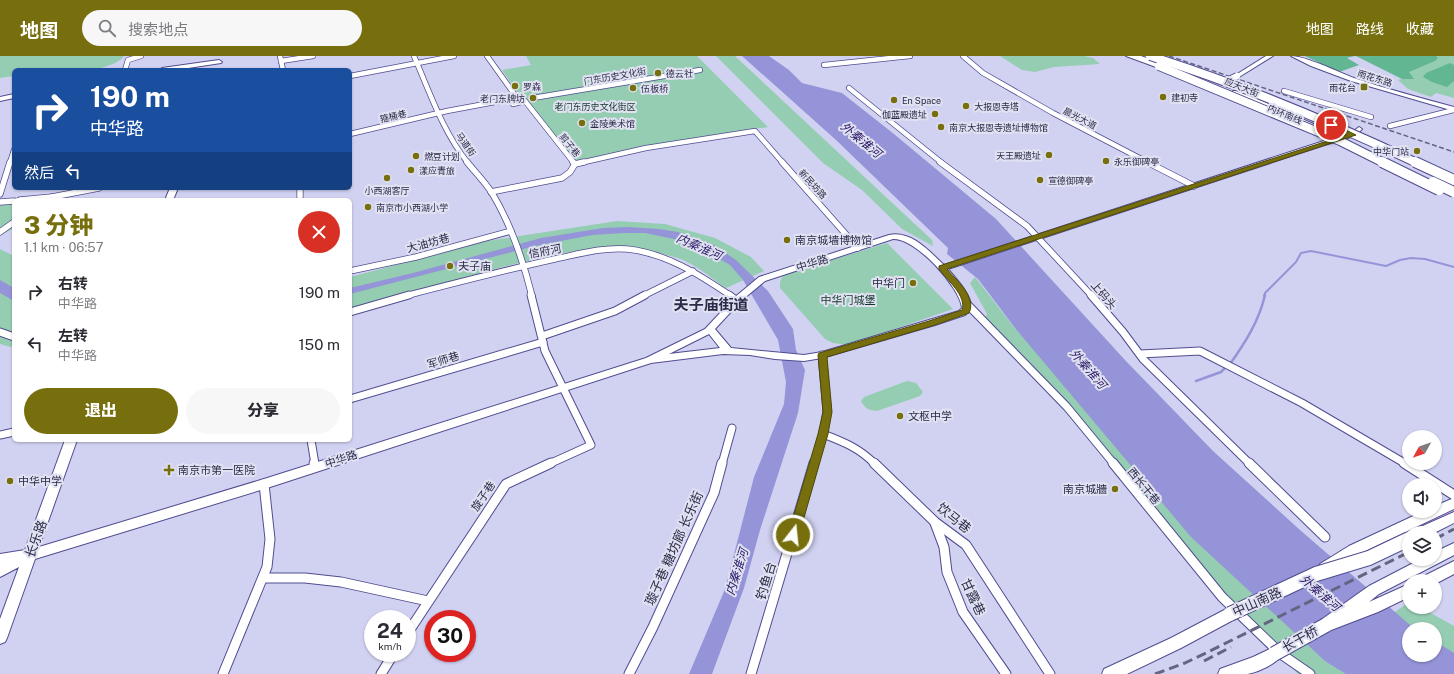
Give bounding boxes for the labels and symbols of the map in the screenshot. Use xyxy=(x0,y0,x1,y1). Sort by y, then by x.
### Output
street label: 门东历史文化街 xyxy=(583,65,647,87)
street label: 雨花东路 xyxy=(1356,67,1394,89)
marker: 德云社 xyxy=(653,68,663,78)
place label: 德云社 xyxy=(666,68,693,79)
street label: 应天大街 xyxy=(1223,75,1261,99)
marker: 罗森 xyxy=(510,81,520,91)
place label: 罗森 xyxy=(523,81,541,92)
place label: 雨花台 xyxy=(1329,82,1356,93)
marker: 雨花台 xyxy=(1359,82,1369,92)
marker: 伍板桥 xyxy=(628,83,638,93)
place label: 伍板桥 xyxy=(641,83,669,94)
marker: 建初寺 xyxy=(1158,92,1168,102)
place label: 建初寺 xyxy=(1171,92,1198,103)
place label: 老门东牌坊 xyxy=(480,93,525,104)
marker: 老门东牌坊 xyxy=(528,93,538,103)
marker: En Space xyxy=(889,95,899,105)
place label: En Space xyxy=(902,95,941,106)
park label: 老门东历史文化街区 xyxy=(554,101,636,112)
marker: 大报恩寺塔 xyxy=(961,101,971,111)
place label: 大报恩寺塔 xyxy=(974,101,1019,112)
street label: 内环南线 xyxy=(1266,102,1304,126)
street label: 晨光大道 xyxy=(1061,105,1099,131)
street label: 箍桶巷 xyxy=(379,108,407,124)
pin xyxy=(1314,108,1348,142)
place label: 伽蓝殿遗址 xyxy=(882,109,927,120)
marker: 伽蓝殿遗址 xyxy=(930,109,940,119)
marker: 金陵美术馆 xyxy=(577,118,587,128)
place label: 金陵美术馆 xyxy=(590,118,635,129)
water label: 外秦淮河 xyxy=(838,119,886,162)
marker: 南京大报恩寺遗址博物馆 xyxy=(936,122,946,132)
place label: 南京大报恩寺遗址博物馆 xyxy=(949,122,1048,133)
street label: 马道街 xyxy=(454,130,478,158)
street label: 剪子巷 xyxy=(557,131,583,159)
place label: 中华门站 xyxy=(1373,146,1409,157)
marker: 中华门站 xyxy=(1412,146,1422,156)
place label: 天王殿遗址 xyxy=(996,150,1041,161)
marker: 天王殿遗址 xyxy=(1044,150,1054,160)
marker: 燃豆计划 xyxy=(411,151,421,161)
place label: 燃豆计划 xyxy=(424,151,460,162)
marker: 永乐御碑亭 xyxy=(1101,156,1111,166)
place label: 永乐御碑亭 xyxy=(1114,156,1159,167)
marker: 漾应青旅 xyxy=(406,165,416,175)
place label: 漾应青旅 xyxy=(419,165,455,176)
street label: 新民坊路 xyxy=(797,167,829,201)
marker: 小西湖客厅 xyxy=(382,173,392,183)
marker: 宣德御碑亭 xyxy=(1035,175,1045,185)
place label: 宣德御碑亭 xyxy=(1048,175,1093,186)
place label: 小西湖客厅 xyxy=(364,185,410,196)
marker: 南京市小西湖小学 xyxy=(363,202,373,212)
place label: 南京市小西湖小学 xyxy=(376,202,448,213)
water label: 内秦淮河 xyxy=(674,231,726,264)
street label: 大油坊巷 xyxy=(405,232,451,254)
place label: 南京城墙博物馆 xyxy=(795,234,872,246)
marker: 南京城墙博物馆 xyxy=(782,235,792,245)
street label: 信府河 xyxy=(528,242,562,260)
street label: 中华路 xyxy=(794,252,830,274)
place label: 夫子庙 xyxy=(458,260,491,272)
marker: 夫子庙 xyxy=(445,261,455,271)
place label: 中华门 xyxy=(872,277,905,289)
marker: 中华门 xyxy=(908,278,918,288)
street label: 上码头 xyxy=(1089,279,1119,311)
park label: 中华门城堡 xyxy=(821,294,876,306)
district label: 夫子庙街道 xyxy=(673,296,749,313)
water label: 外秦淮河 xyxy=(1067,346,1110,393)
street label: 军师巷 xyxy=(425,349,461,371)
place label: 文枢中学 xyxy=(908,410,952,422)
marker: 文枢中学 xyxy=(895,411,905,421)
north arrow xyxy=(1402,430,1442,470)
street label: 中华路 xyxy=(323,448,359,470)
marker: 南京市第一医院 xyxy=(163,464,175,476)
place label: 南京市第一医院 xyxy=(178,464,255,476)
street label: 西长干巷 xyxy=(1125,465,1163,507)
place label: 中华中学 xyxy=(18,475,62,487)
marker: 中华中学 xyxy=(5,476,15,486)
street label: 旋子巷 xyxy=(469,479,497,513)
place label: 南京城牆 xyxy=(1063,483,1107,495)
marker: 南京城牆 xyxy=(1110,484,1120,494)
street label: 璇子巷 糖坊廊 长乐街 xyxy=(642,489,706,607)
street label: 饮马巷 xyxy=(934,500,974,536)
position arrow xyxy=(772,514,814,556)
street label: 长乐路 xyxy=(22,518,50,560)
water label: 内秦淮河 xyxy=(723,545,752,597)
street label: 钓鱼台 xyxy=(753,560,779,602)
water label: 外秦淮河 xyxy=(1297,572,1344,615)
street label: 甘露巷 xyxy=(958,576,988,618)
street label: 中山南路 xyxy=(1230,585,1284,619)
speed limit sign: 30 xyxy=(424,610,476,662)
street label: 长干桥 xyxy=(1279,623,1321,655)

